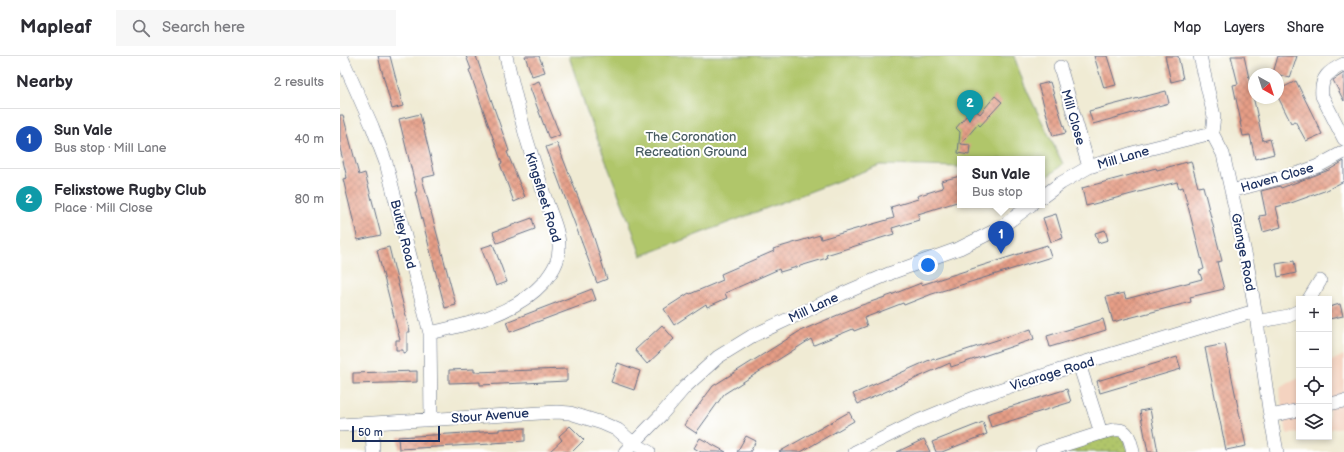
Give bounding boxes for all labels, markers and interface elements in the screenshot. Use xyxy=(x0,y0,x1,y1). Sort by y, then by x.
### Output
search box xyxy=(116,10,396,46)
text: Mapleaf xyxy=(20,16,92,39)
icon: search xyxy=(130,17,152,39)
text: Search here xyxy=(162,18,245,37)
text: Map xyxy=(1173,19,1201,36)
text: Layers xyxy=(1223,19,1265,36)
text: Share xyxy=(1287,19,1324,36)
north arrow xyxy=(1248,68,1284,104)
text: Nearby xyxy=(16,72,73,92)
text: 2 results xyxy=(274,74,324,90)
street label: Mill Close xyxy=(1057,88,1089,147)
pin: 2 xyxy=(957,90,983,123)
text: Sun Vale xyxy=(54,121,112,140)
park label: The Coronation Recreation Ground xyxy=(635,129,747,160)
text: 1 xyxy=(26,131,32,147)
text: 40 m xyxy=(294,131,324,147)
text: Bus stop · Mill Lane xyxy=(54,140,167,156)
street label: Mill Lane xyxy=(1096,143,1151,173)
street label: Kingsfleet Road xyxy=(522,150,564,244)
popup xyxy=(957,156,1045,208)
street label: Haven Close xyxy=(1239,160,1316,196)
text: Sun Vale xyxy=(972,165,1030,184)
text: Felixstowe Rugby Club xyxy=(54,181,206,200)
text: Bus stop xyxy=(972,184,1023,200)
text: 2 xyxy=(25,191,33,207)
text: 80 m xyxy=(295,191,324,207)
street label: Butley Road xyxy=(387,198,419,270)
text: Place · Mill Close xyxy=(54,200,153,216)
street label: Grange Road xyxy=(1228,212,1258,293)
pin: 1 xyxy=(988,221,1014,254)
your location xyxy=(918,255,938,275)
street label: Mill Lane xyxy=(786,289,841,326)
map controls xyxy=(1296,296,1332,440)
button: + xyxy=(1296,296,1332,332)
button: − xyxy=(1296,332,1332,368)
street label: Vicarage Road xyxy=(1008,354,1096,394)
button: locate xyxy=(1296,368,1332,404)
button: layers xyxy=(1296,404,1332,440)
street label: Stour Avenue xyxy=(451,405,530,427)
scale bar xyxy=(352,424,440,443)
text: 50 m xyxy=(358,426,383,439)

